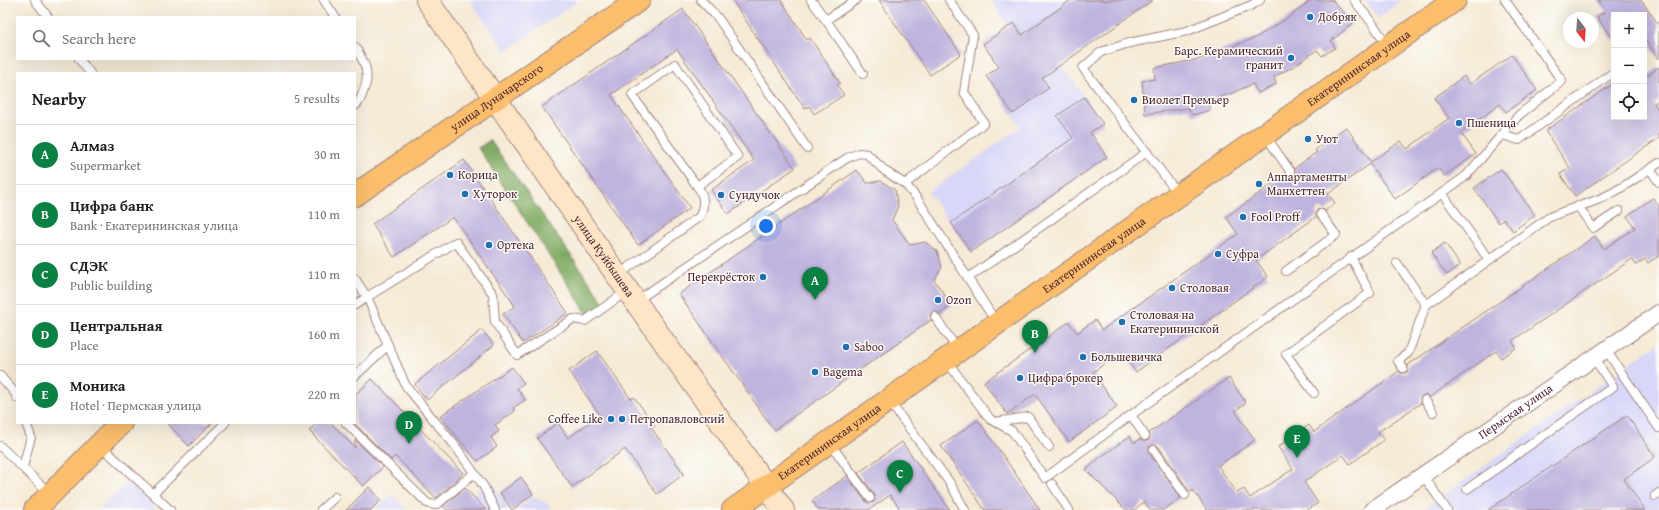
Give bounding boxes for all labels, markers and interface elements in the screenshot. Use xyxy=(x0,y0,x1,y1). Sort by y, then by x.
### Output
place label: Добряк xyxy=(1317,8,1357,25)
marker: Добряк xyxy=(1305,12,1315,22)
north arrow xyxy=(1563,12,1599,48)
map controls xyxy=(1611,12,1647,120)
button: + xyxy=(1611,12,1647,48)
search box xyxy=(16,16,356,60)
street label: Екатерининская улица xyxy=(1303,25,1414,110)
icon: search xyxy=(30,27,52,49)
text: Search here xyxy=(62,28,136,49)
place label: Барс. Керамический гранит xyxy=(1174,42,1283,73)
button: − xyxy=(1611,48,1647,84)
marker: Барс. Керамический гранит xyxy=(1286,53,1296,63)
street label: улица Луначарского xyxy=(446,59,546,136)
button: locate xyxy=(1611,84,1647,120)
text: Nearby xyxy=(32,86,86,111)
text: 5 results xyxy=(294,89,340,108)
place label: Виолет Премьер xyxy=(1142,91,1229,108)
marker: Виолет Премьер xyxy=(1129,95,1139,105)
place label: Пшеница xyxy=(1467,114,1516,131)
marker: Пшеница xyxy=(1454,118,1464,128)
place label: Уют xyxy=(1316,130,1338,147)
marker: Уют xyxy=(1303,134,1313,144)
text: Алмаз xyxy=(70,135,115,156)
text: A xyxy=(41,145,49,164)
text: 30 m xyxy=(314,145,340,164)
text: Supermarket xyxy=(70,156,141,175)
place label: Корица xyxy=(458,166,498,183)
place label: Аппартаменты Манхеттен xyxy=(1267,168,1347,199)
marker: Корица xyxy=(445,170,455,180)
marker: Аппартаменты Манхеттен xyxy=(1254,179,1264,189)
place label: Хуторок xyxy=(473,185,518,202)
place label: Сундучок xyxy=(729,186,781,203)
marker: Хуторок xyxy=(460,189,470,199)
marker: Сундучок xyxy=(716,190,726,200)
text: Цифра банк xyxy=(70,195,153,216)
text: B xyxy=(41,205,49,224)
text: 110 m xyxy=(308,205,340,224)
place label: Fool Proff xyxy=(1251,208,1301,225)
street label: улица Куйбышева xyxy=(569,210,639,300)
street label: Екатерининская улица xyxy=(1039,212,1149,297)
marker: Fool Proff xyxy=(1238,212,1248,222)
text: Bank · Екатерининская улица xyxy=(70,216,238,235)
your location xyxy=(756,216,776,236)
place label: Ортека xyxy=(497,236,534,253)
marker: Ортека xyxy=(484,240,494,250)
place label: Суфра xyxy=(1226,245,1259,262)
marker: Суфра xyxy=(1213,249,1223,259)
text: СДЭК xyxy=(70,255,108,276)
text: C xyxy=(41,265,49,284)
text: 110 m xyxy=(308,265,340,284)
pin: A xyxy=(802,267,828,300)
place label: Перекрёсток xyxy=(688,268,756,285)
marker: Перекрёсток xyxy=(758,272,768,282)
text: Public building xyxy=(70,276,152,295)
place label: Стoловая xyxy=(1180,279,1229,296)
marker: Стoловая xyxy=(1167,283,1177,293)
place label: Ozon xyxy=(946,291,972,308)
marker: Ozon xyxy=(933,295,943,305)
place label: Столовая на Екатерининской xyxy=(1130,306,1219,337)
text: Центральная xyxy=(70,315,163,336)
marker: Столовая на Екатерининской xyxy=(1117,317,1127,327)
pin: B xyxy=(1022,320,1048,353)
text: D xyxy=(41,325,49,344)
text: 160 m xyxy=(308,325,340,344)
text: Place xyxy=(70,336,99,355)
place label: Saboo xyxy=(854,338,884,355)
marker: Saboo xyxy=(841,342,851,352)
place label: Большевичка xyxy=(1091,348,1163,365)
marker: Большевичка xyxy=(1078,352,1088,362)
place label: Bаgema xyxy=(823,363,863,380)
marker: Bаgema xyxy=(810,367,820,377)
place label: Цифра брокер xyxy=(1028,369,1103,386)
marker: Цифра брокер xyxy=(1015,373,1025,383)
text: Моника xyxy=(70,375,126,396)
street label: Пермская улица xyxy=(1475,379,1556,443)
text: E xyxy=(42,385,48,404)
text: 220 m xyxy=(308,385,340,404)
text: Hotel · Пермская улица xyxy=(70,396,202,415)
street label: Екатерининская улица xyxy=(774,399,884,484)
place label: Coffee Like xyxy=(548,410,603,427)
place label: Петропавловский xyxy=(630,410,725,427)
pin: D xyxy=(396,411,422,444)
marker: Coffee Like xyxy=(606,414,616,424)
marker: Петропавловский xyxy=(617,414,627,424)
pin: E xyxy=(1284,425,1310,458)
pin: C xyxy=(887,460,913,493)

